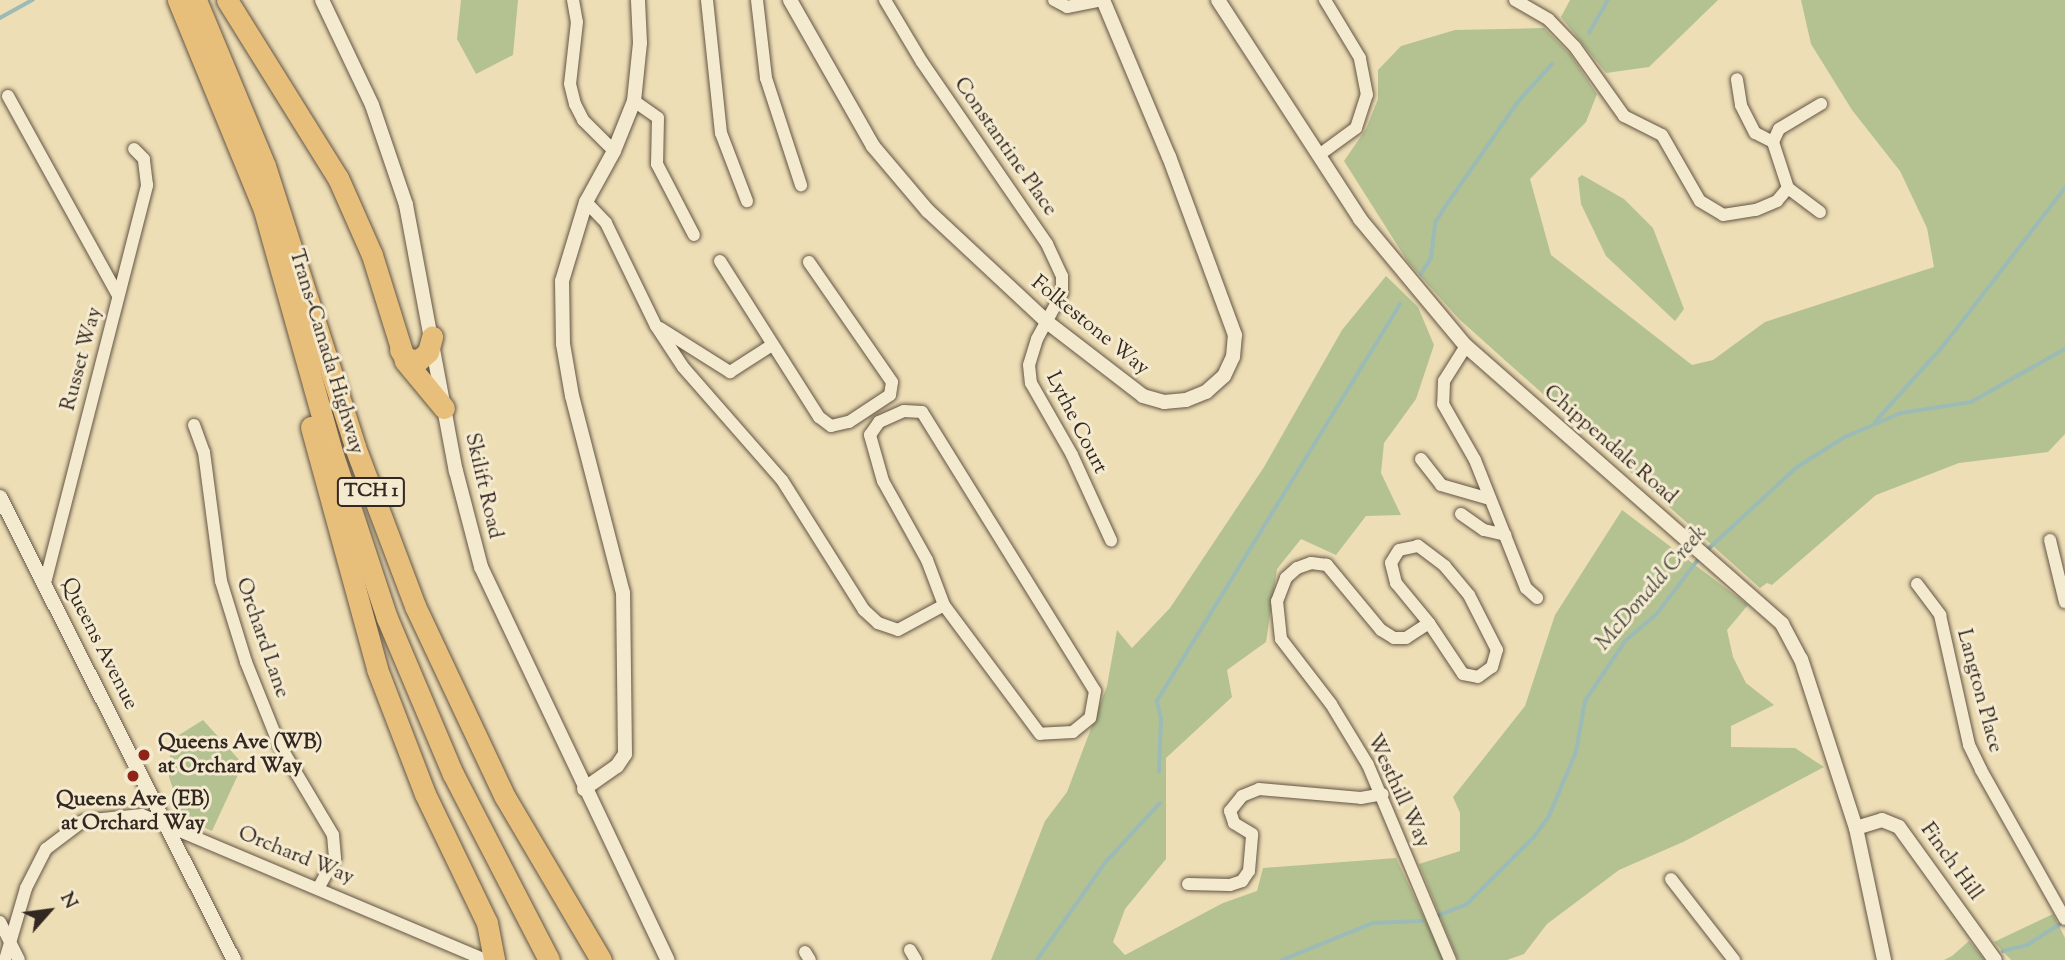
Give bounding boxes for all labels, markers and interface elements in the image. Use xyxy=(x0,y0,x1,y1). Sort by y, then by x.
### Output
street label: Constantine Place xyxy=(948,73,1062,221)
street label: Trans-Canada Highway xyxy=(283,247,369,457)
street label: Folkestone Way xyxy=(1026,271,1154,381)
street label: Russet Way xyxy=(56,304,108,414)
street label: Lythe Court xyxy=(1040,368,1112,478)
street label: Chippendale Road xyxy=(1538,380,1682,510)
street label: Skilift Road xyxy=(459,431,507,541)
road number: TCH 1 xyxy=(336,477,406,508)
water label: McDonald Creek xyxy=(1590,521,1714,657)
street label: Queens Avenue xyxy=(55,574,143,714)
street label: Orchard Lane xyxy=(230,575,294,701)
street label: Langton Place xyxy=(1950,627,2008,755)
place label: Queens Ave (WB) at Orchard Way xyxy=(158,730,323,780)
street label: Westhill Way xyxy=(1361,730,1435,852)
marker: Queens Ave (WB) at Orchard Way xyxy=(136,747,152,763)
marker: Queens Ave (EB) at Orchard Way xyxy=(125,768,141,784)
place label: Queens Ave (EB) at Orchard Way xyxy=(56,787,210,837)
street label: Finch Hill xyxy=(1914,818,1988,906)
street label: Orchard Way xyxy=(234,821,358,891)
north arrow xyxy=(14,876,84,946)
text: N xyxy=(52,888,83,914)

